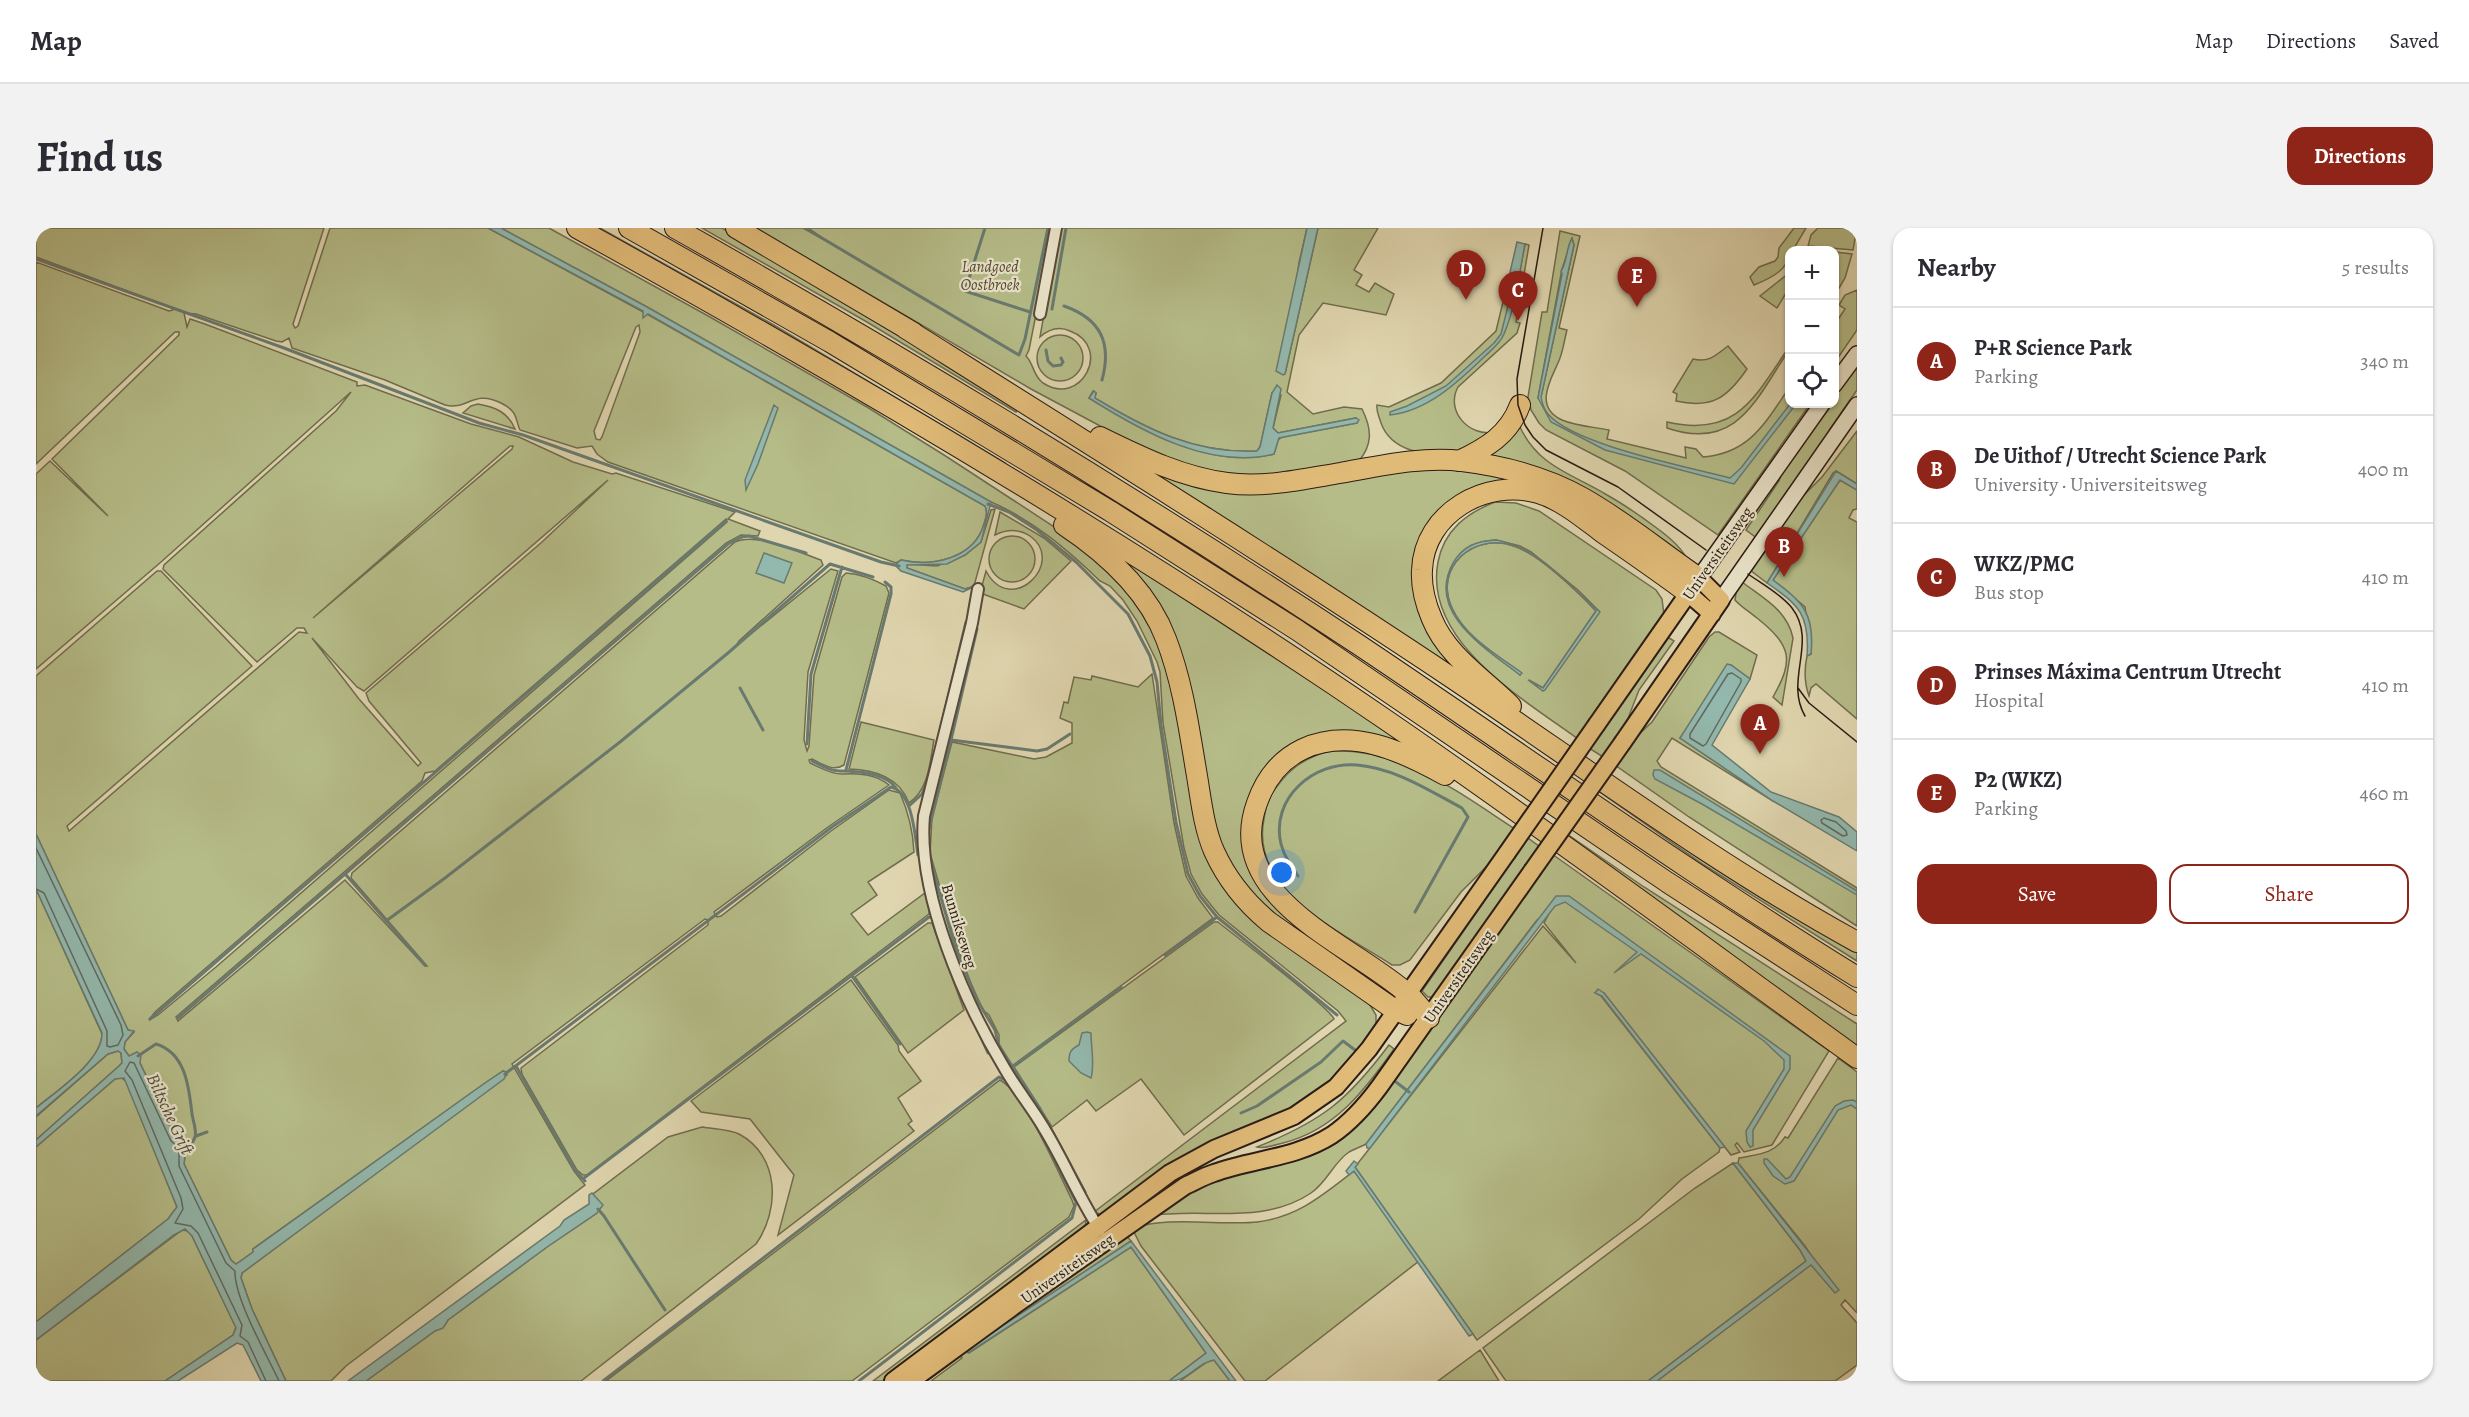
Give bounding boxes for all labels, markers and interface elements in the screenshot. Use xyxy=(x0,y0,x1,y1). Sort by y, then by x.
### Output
text: Map xyxy=(30,22,82,60)
text: Map xyxy=(2195,27,2233,55)
text: Directions xyxy=(2266,27,2356,55)
text: Saved xyxy=(2389,27,2439,55)
button: Directions xyxy=(2287,127,2433,185)
text: Find us xyxy=(36,128,163,185)
map controls xyxy=(1785,246,1839,408)
button: + xyxy=(1785,246,1839,300)
pin: D xyxy=(1446,250,1486,300)
text: Nearby xyxy=(1917,250,1996,285)
text: 5 results xyxy=(2342,254,2409,281)
park label: Landgoed Oostbroek xyxy=(960,256,1020,296)
pin: E xyxy=(1618,257,1656,307)
pin: C xyxy=(1498,272,1538,321)
button: − xyxy=(1785,300,1839,354)
text: P+R Science Park xyxy=(1974,333,2132,363)
text: A xyxy=(1930,348,1943,375)
text: 340 m xyxy=(2360,348,2409,375)
button: locate xyxy=(1785,354,1839,408)
text: Parking xyxy=(1974,363,2038,390)
text: De Uithof / Utrecht Science Park xyxy=(1974,441,2266,471)
text: B xyxy=(1930,456,1943,483)
text: 400 m xyxy=(2358,456,2409,483)
text: University · Universiteitsweg xyxy=(1974,471,2207,498)
street label: Universiteitsweg xyxy=(1677,502,1758,605)
pin: B xyxy=(1764,528,1804,577)
text: WKZ/PMC xyxy=(1974,549,2074,579)
text: C xyxy=(1930,564,1943,591)
text: 410 m xyxy=(2362,564,2409,591)
text: Bus stop xyxy=(1974,579,2044,606)
text: Prinses Máxima Centrum Utrecht xyxy=(1974,657,2281,687)
text: D xyxy=(1930,672,1943,699)
text: 410 m xyxy=(2362,672,2409,699)
text: Hospital xyxy=(1974,687,2044,714)
pin: A xyxy=(1740,704,1780,754)
text: P2 (WKZ) xyxy=(1974,765,2062,795)
text: E xyxy=(1931,780,1942,807)
text: 460 m xyxy=(2359,780,2409,807)
text: Parking xyxy=(1974,795,2038,822)
your location xyxy=(1267,858,1296,887)
button: Save xyxy=(1917,864,2157,924)
button: Share xyxy=(2169,864,2409,924)
street label: Bunnikseweg xyxy=(936,881,982,972)
street label: Universiteitsweg xyxy=(1418,925,1499,1028)
water label: Biltsche Grift xyxy=(141,1069,200,1159)
street label: Universiteitsweg xyxy=(1016,1228,1119,1309)

